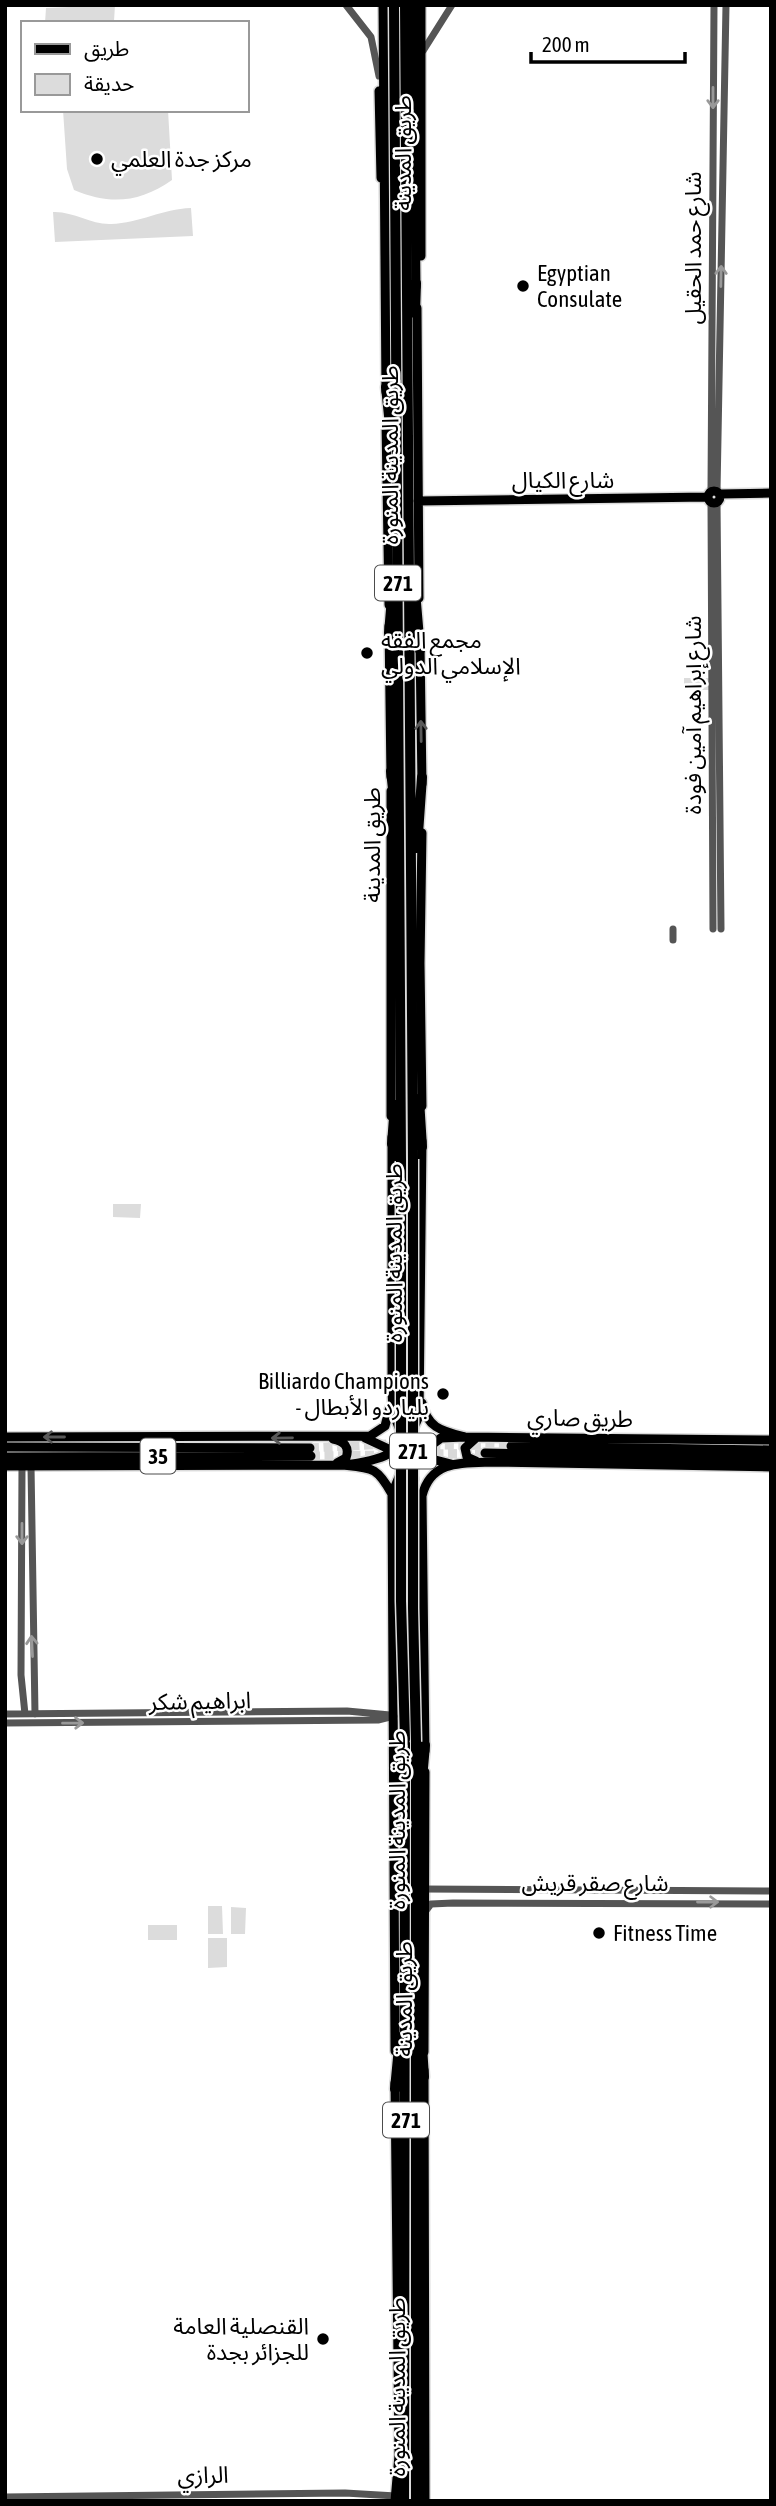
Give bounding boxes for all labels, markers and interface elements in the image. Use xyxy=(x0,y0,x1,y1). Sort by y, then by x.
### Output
legend xyxy=(21,21,248,112)
scale bar xyxy=(531,21,685,65)
text: 200 m xyxy=(542,32,590,56)
text: طريق xyxy=(84,36,129,62)
text: حديقة xyxy=(84,71,134,95)
one-way arrow xyxy=(706,86,720,109)
street label: طريق المدينة xyxy=(390,95,417,211)
place label: مركز جدة العلمي xyxy=(111,146,252,176)
marker: مركز جدة العلمي xyxy=(89,151,105,167)
street label: شارع حمد الحقيل xyxy=(680,171,710,325)
place label: Egyptian Consulate xyxy=(537,260,622,312)
one-way arrow xyxy=(714,264,728,287)
marker: Egyptian Consulate xyxy=(515,278,531,294)
street label: طريق المدينة المنورة xyxy=(377,365,404,545)
street label: شارع الكيال xyxy=(512,467,614,497)
road number: 271 xyxy=(375,566,421,600)
street label: شارع إبراهيم آمين فودة xyxy=(680,616,710,814)
place label: مجمع الفقه الإسلامي الدولي xyxy=(381,627,521,683)
marker: مجمع الفقه الإسلامي الدولي xyxy=(359,645,375,661)
one-way arrow xyxy=(414,720,428,743)
street label: طريق المدينة xyxy=(359,787,386,903)
street label: طريق المدينة المنورة xyxy=(381,1163,408,1343)
place label: Billiardo Champions - بلياردو الأبطال xyxy=(258,1368,429,1421)
marker: Billiardo Champions - بلياردو الأبطال xyxy=(435,1386,451,1402)
street label: طريق صاري xyxy=(527,1404,633,1436)
one-way arrow xyxy=(43,1430,66,1444)
one-way arrow xyxy=(271,1431,294,1444)
road number: 271 xyxy=(390,1434,436,1468)
road number: 35 xyxy=(140,1438,176,1474)
one-way arrow xyxy=(15,1522,29,1545)
one-way arrow xyxy=(25,1634,38,1657)
street label: ابراهيم شكر xyxy=(148,1687,251,1719)
one-way arrow xyxy=(62,1716,85,1729)
street label: طريق المدينة المنورة xyxy=(384,1730,411,1910)
street label: شارع صقر قريش xyxy=(521,1870,669,1900)
one-way arrow xyxy=(696,1895,719,1909)
place label: Fitness Time xyxy=(613,1920,717,1946)
marker: Fitness Time xyxy=(591,1925,607,1941)
street label: طريق المدينة xyxy=(391,1941,418,2057)
road number: 271 xyxy=(383,2102,429,2138)
street label: طريق المدينة المنورة xyxy=(384,2297,411,2477)
place label: القنصلية العامة للجزائر بجدة xyxy=(173,2313,309,2366)
marker: القنصلية العامة للجزائر بجدة xyxy=(315,2331,331,2347)
street label: الرازي xyxy=(177,2462,229,2493)

